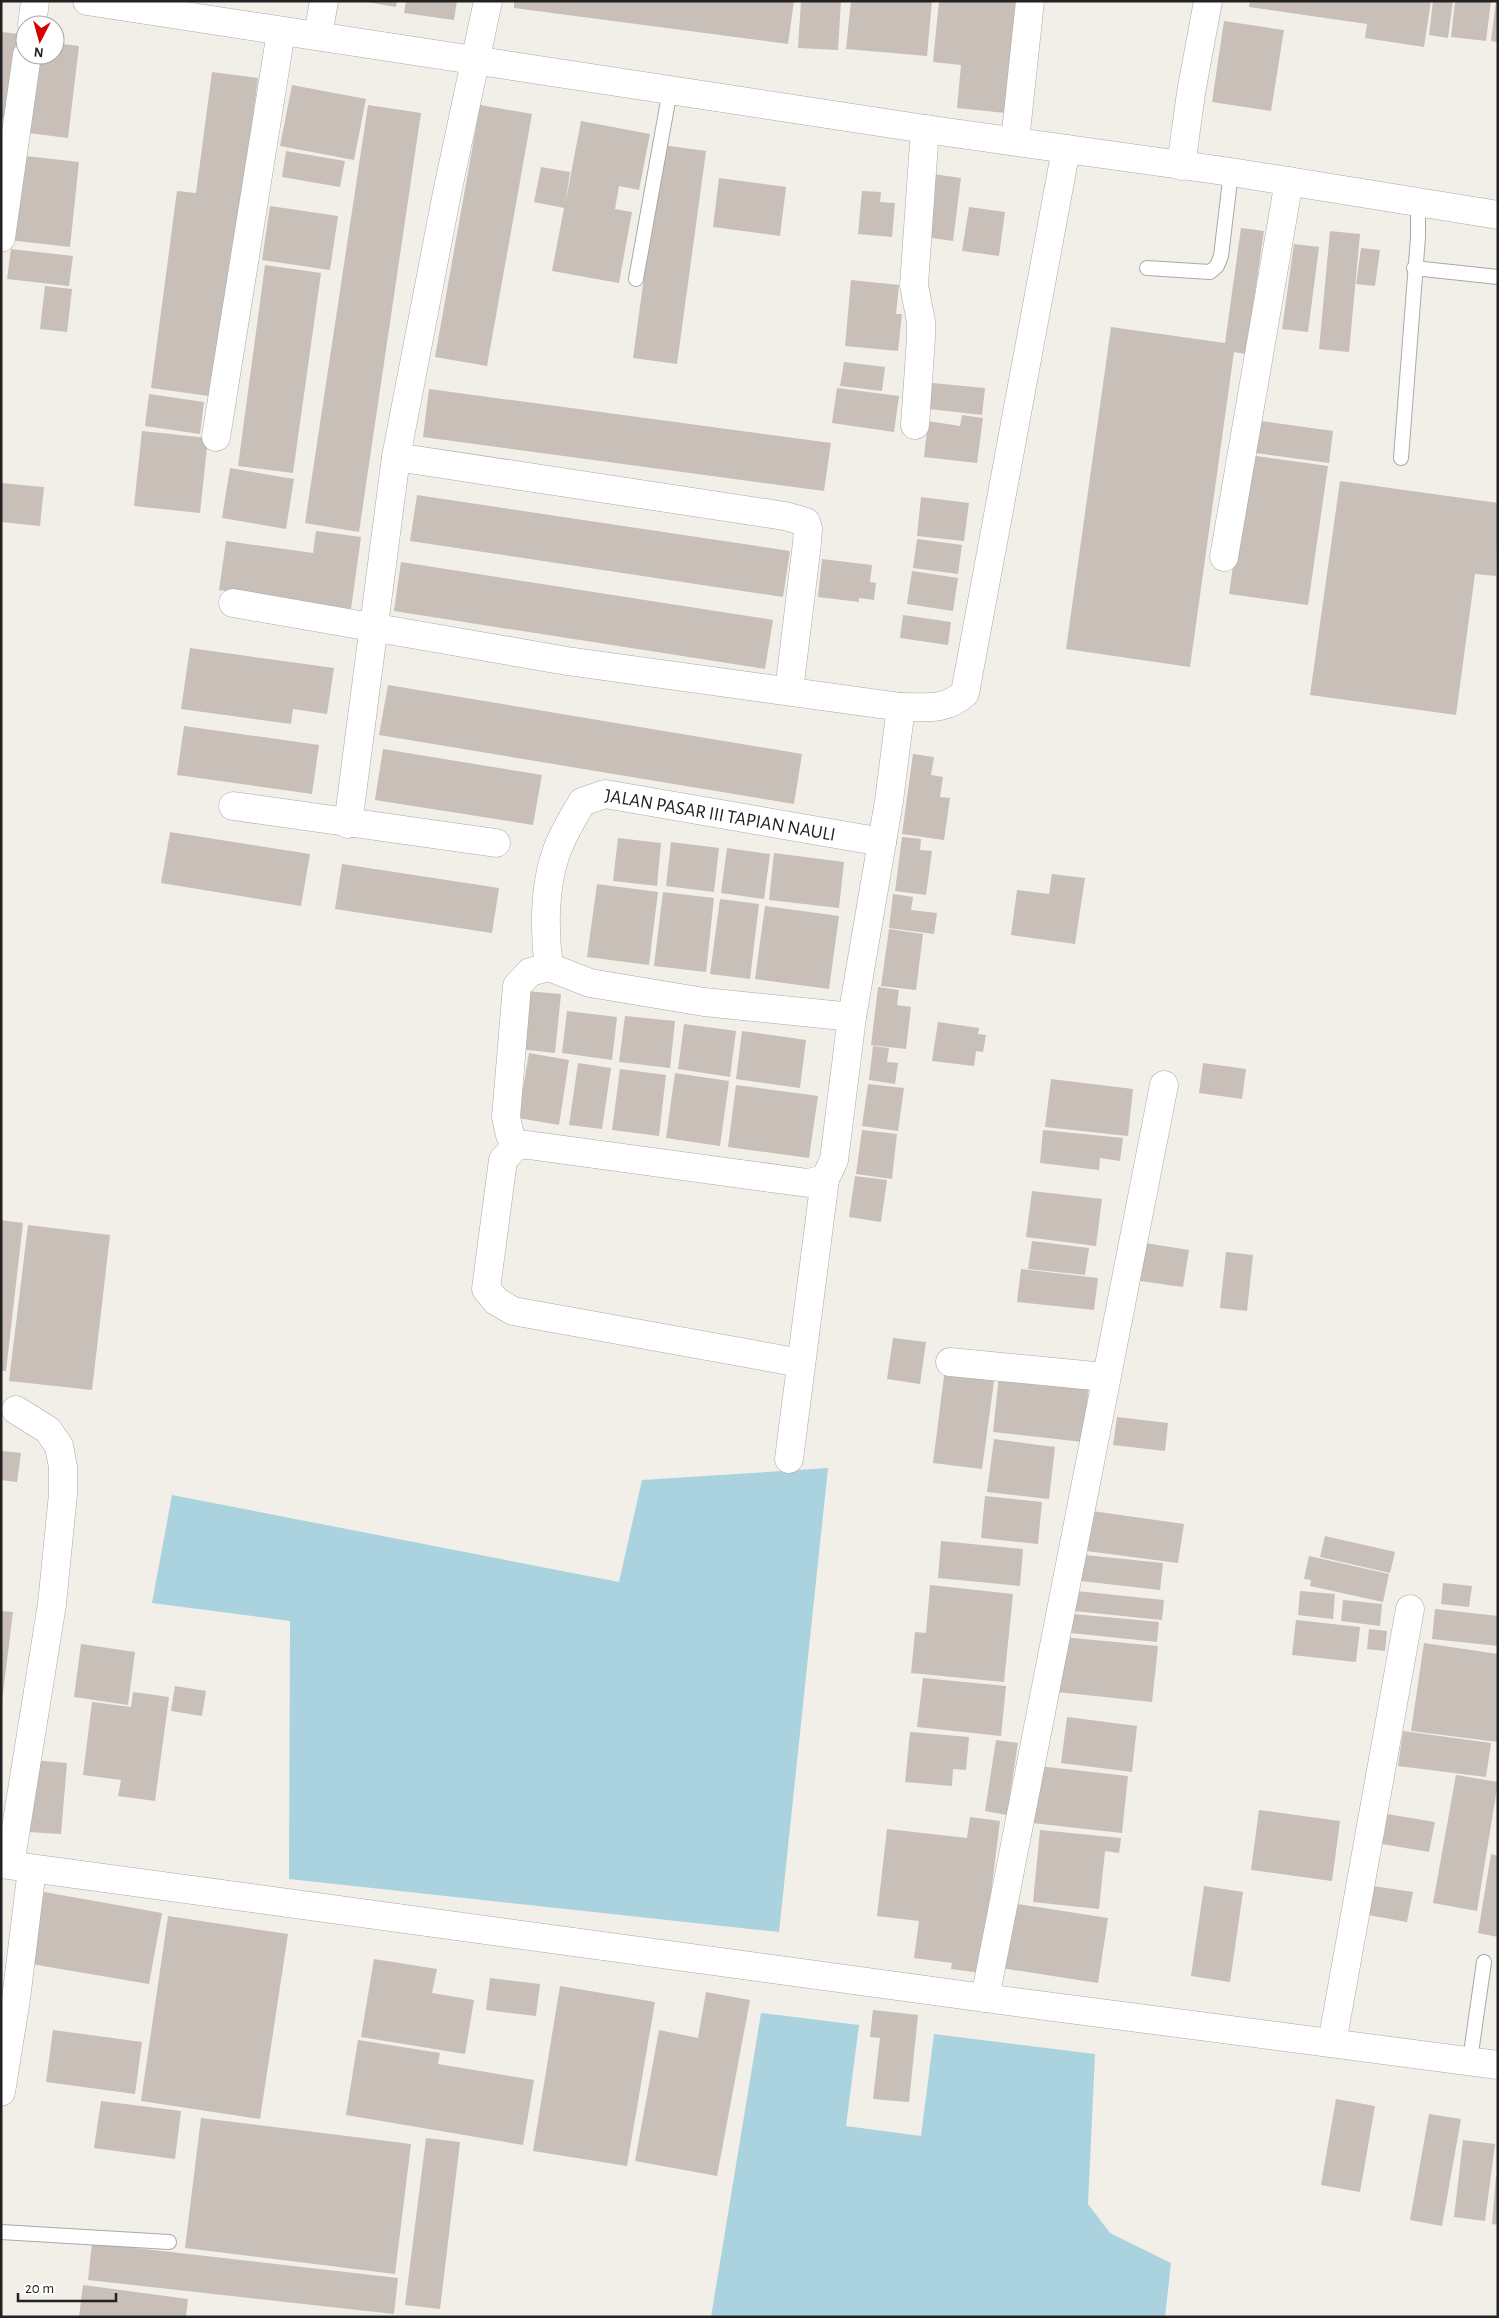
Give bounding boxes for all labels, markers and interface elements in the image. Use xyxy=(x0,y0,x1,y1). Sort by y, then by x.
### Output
north arrow xyxy=(15,15,65,65)
text: N xyxy=(33,44,44,59)
street label: JALAN PASAR III TAPIAN NAULI xyxy=(603,786,837,845)
scale bar xyxy=(18,2270,115,2302)
text: 20 m xyxy=(25,2281,54,2296)

